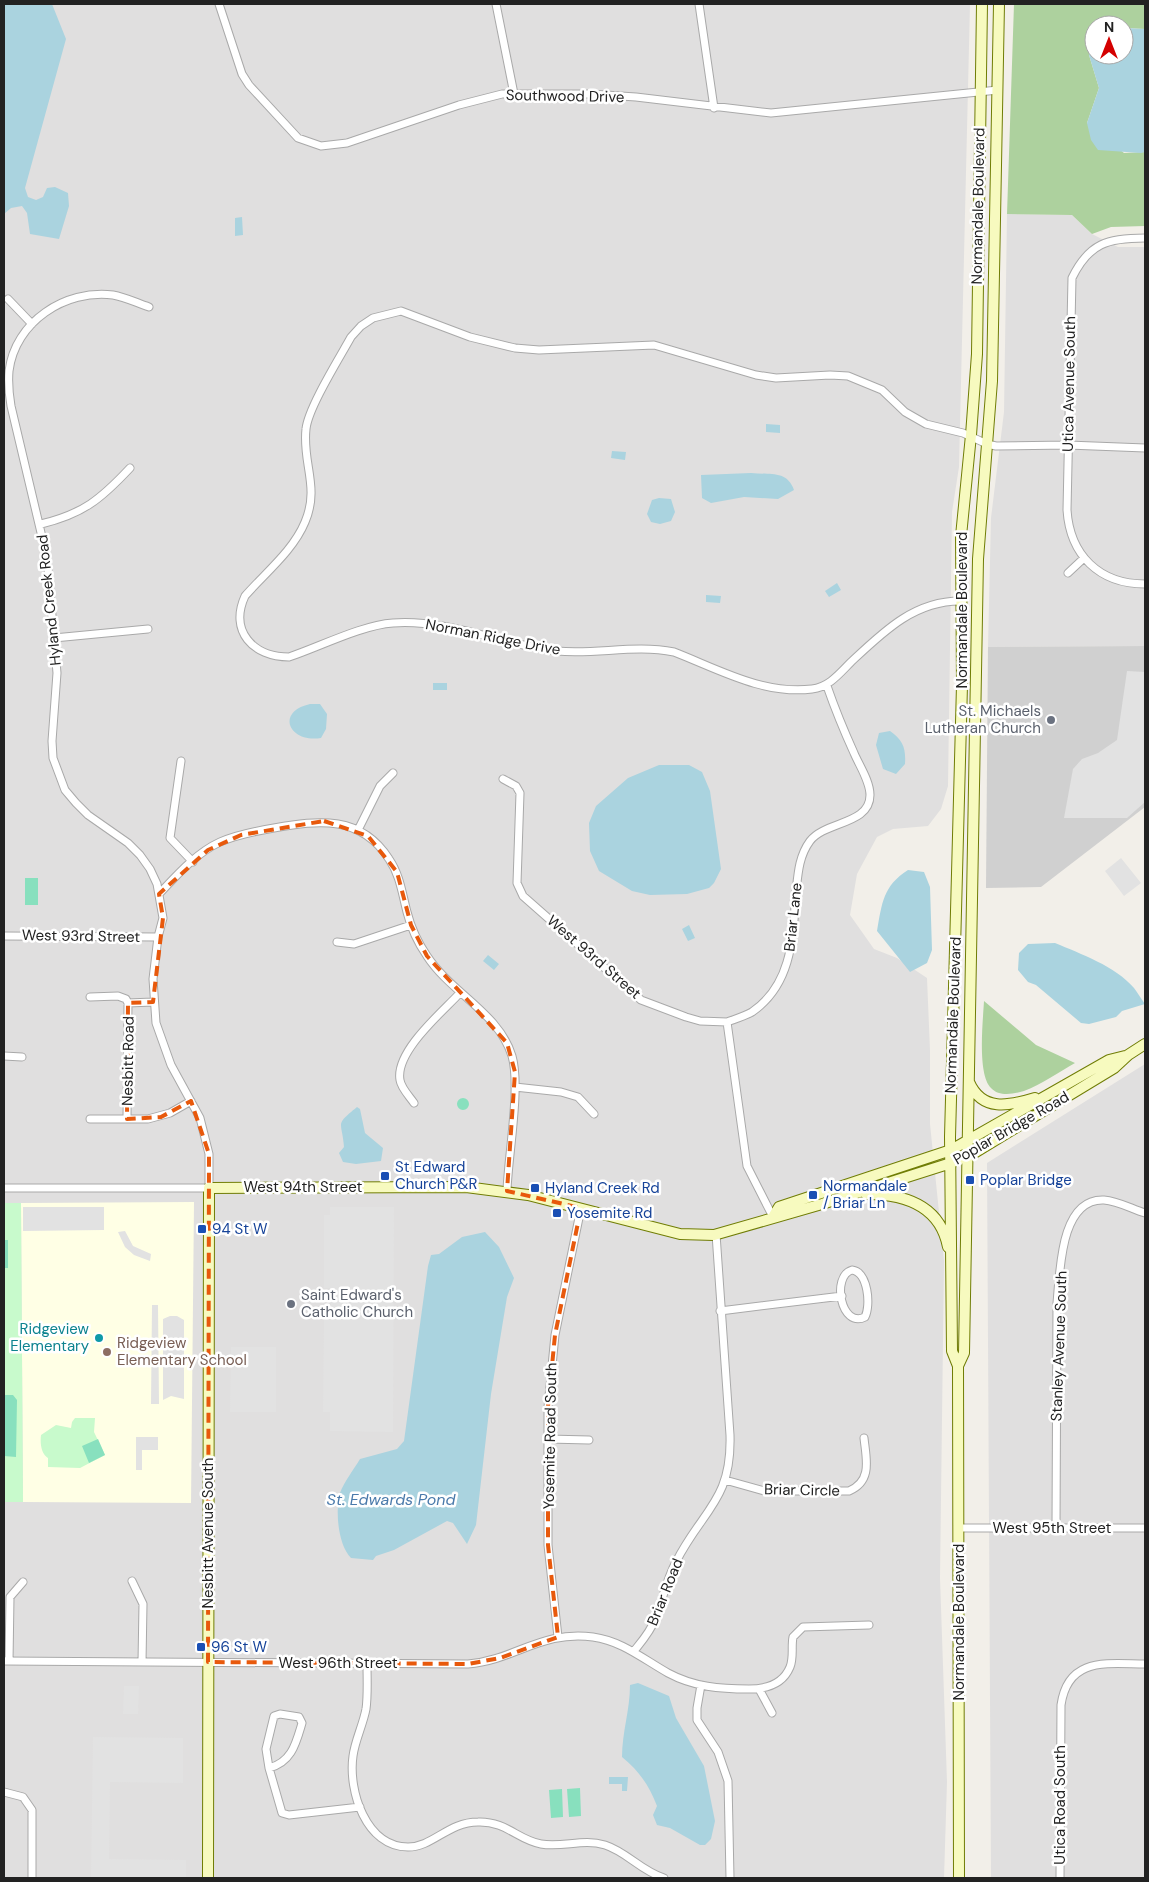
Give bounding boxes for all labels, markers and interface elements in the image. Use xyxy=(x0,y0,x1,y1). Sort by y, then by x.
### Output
north arrow xyxy=(1084,15,1134,65)
text: N xyxy=(1104,18,1114,36)
street label: Southwood Drive xyxy=(506,85,624,107)
street label: Normandale Boulevard xyxy=(967,127,989,285)
street label: Utica Avenue South xyxy=(1058,316,1080,452)
street label: Normandale Boulevard xyxy=(952,532,972,688)
street label: Hyland Creek Road xyxy=(32,534,66,666)
street label: Norman Ridge Drive xyxy=(424,614,562,660)
place label: St. Michaels Lutheran Church xyxy=(925,701,1041,738)
marker: St. Michaels Lutheran Church xyxy=(1045,714,1057,726)
street label: Briar Lane xyxy=(779,882,807,952)
street label: West 93rd Street xyxy=(543,911,645,1004)
street label: West 93rd Street xyxy=(22,925,141,947)
street label: Normandale Boulevard xyxy=(940,936,966,1094)
street label: Nesbitt Road xyxy=(117,1016,139,1106)
street label: Poplar Bridge Road xyxy=(949,1087,1073,1169)
place label: St Edward Church P&R xyxy=(395,1157,478,1194)
marker: St Edward Church P&R xyxy=(379,1170,391,1182)
place label: Poplar Bridge xyxy=(980,1170,1072,1190)
marker: Poplar Bridge xyxy=(964,1174,976,1186)
place label: Normandale / Briar Ln xyxy=(823,1176,907,1213)
street label: West 94th Street xyxy=(244,1177,363,1197)
place label: Hyland Creek Rd xyxy=(545,1178,660,1198)
marker: Hyland Creek Rd xyxy=(529,1182,541,1194)
marker: Normandale / Briar Ln xyxy=(807,1189,819,1201)
place label: Yosemite Rd xyxy=(567,1203,652,1223)
marker: Yosemite Rd xyxy=(551,1207,563,1219)
place label: 94 St W xyxy=(212,1219,268,1239)
marker: 94 St W xyxy=(196,1223,208,1235)
street label: Stanley Avenue South xyxy=(1046,1270,1072,1422)
place label: Saint Edward's Catholic Church xyxy=(301,1285,413,1322)
marker: Saint Edward's Catholic Church xyxy=(285,1298,297,1310)
place label: Ridgeview Elementary xyxy=(10,1319,90,1356)
marker: Ridgeview Elementary xyxy=(93,1332,105,1344)
place label: Ridgeview Elementary School xyxy=(117,1333,247,1370)
marker: Ridgeview Elementary School xyxy=(101,1346,113,1358)
street label: Yosemite Road South xyxy=(539,1362,561,1510)
street label: Nesbitt Avenue South xyxy=(198,1458,218,1608)
street label: Briar Circle xyxy=(764,1479,840,1501)
water label: St. Edwards Pond xyxy=(327,1489,456,1510)
street label: West 95th Street xyxy=(993,1518,1112,1538)
street label: Normandale Boulevard xyxy=(949,1544,969,1700)
street label: Briar Road xyxy=(642,1555,688,1629)
place label: 96 St W xyxy=(211,1637,267,1657)
marker: 96 St W xyxy=(195,1641,207,1653)
street label: West 96th Street xyxy=(278,1653,398,1673)
street label: Utica Road South xyxy=(1050,1745,1070,1865)

